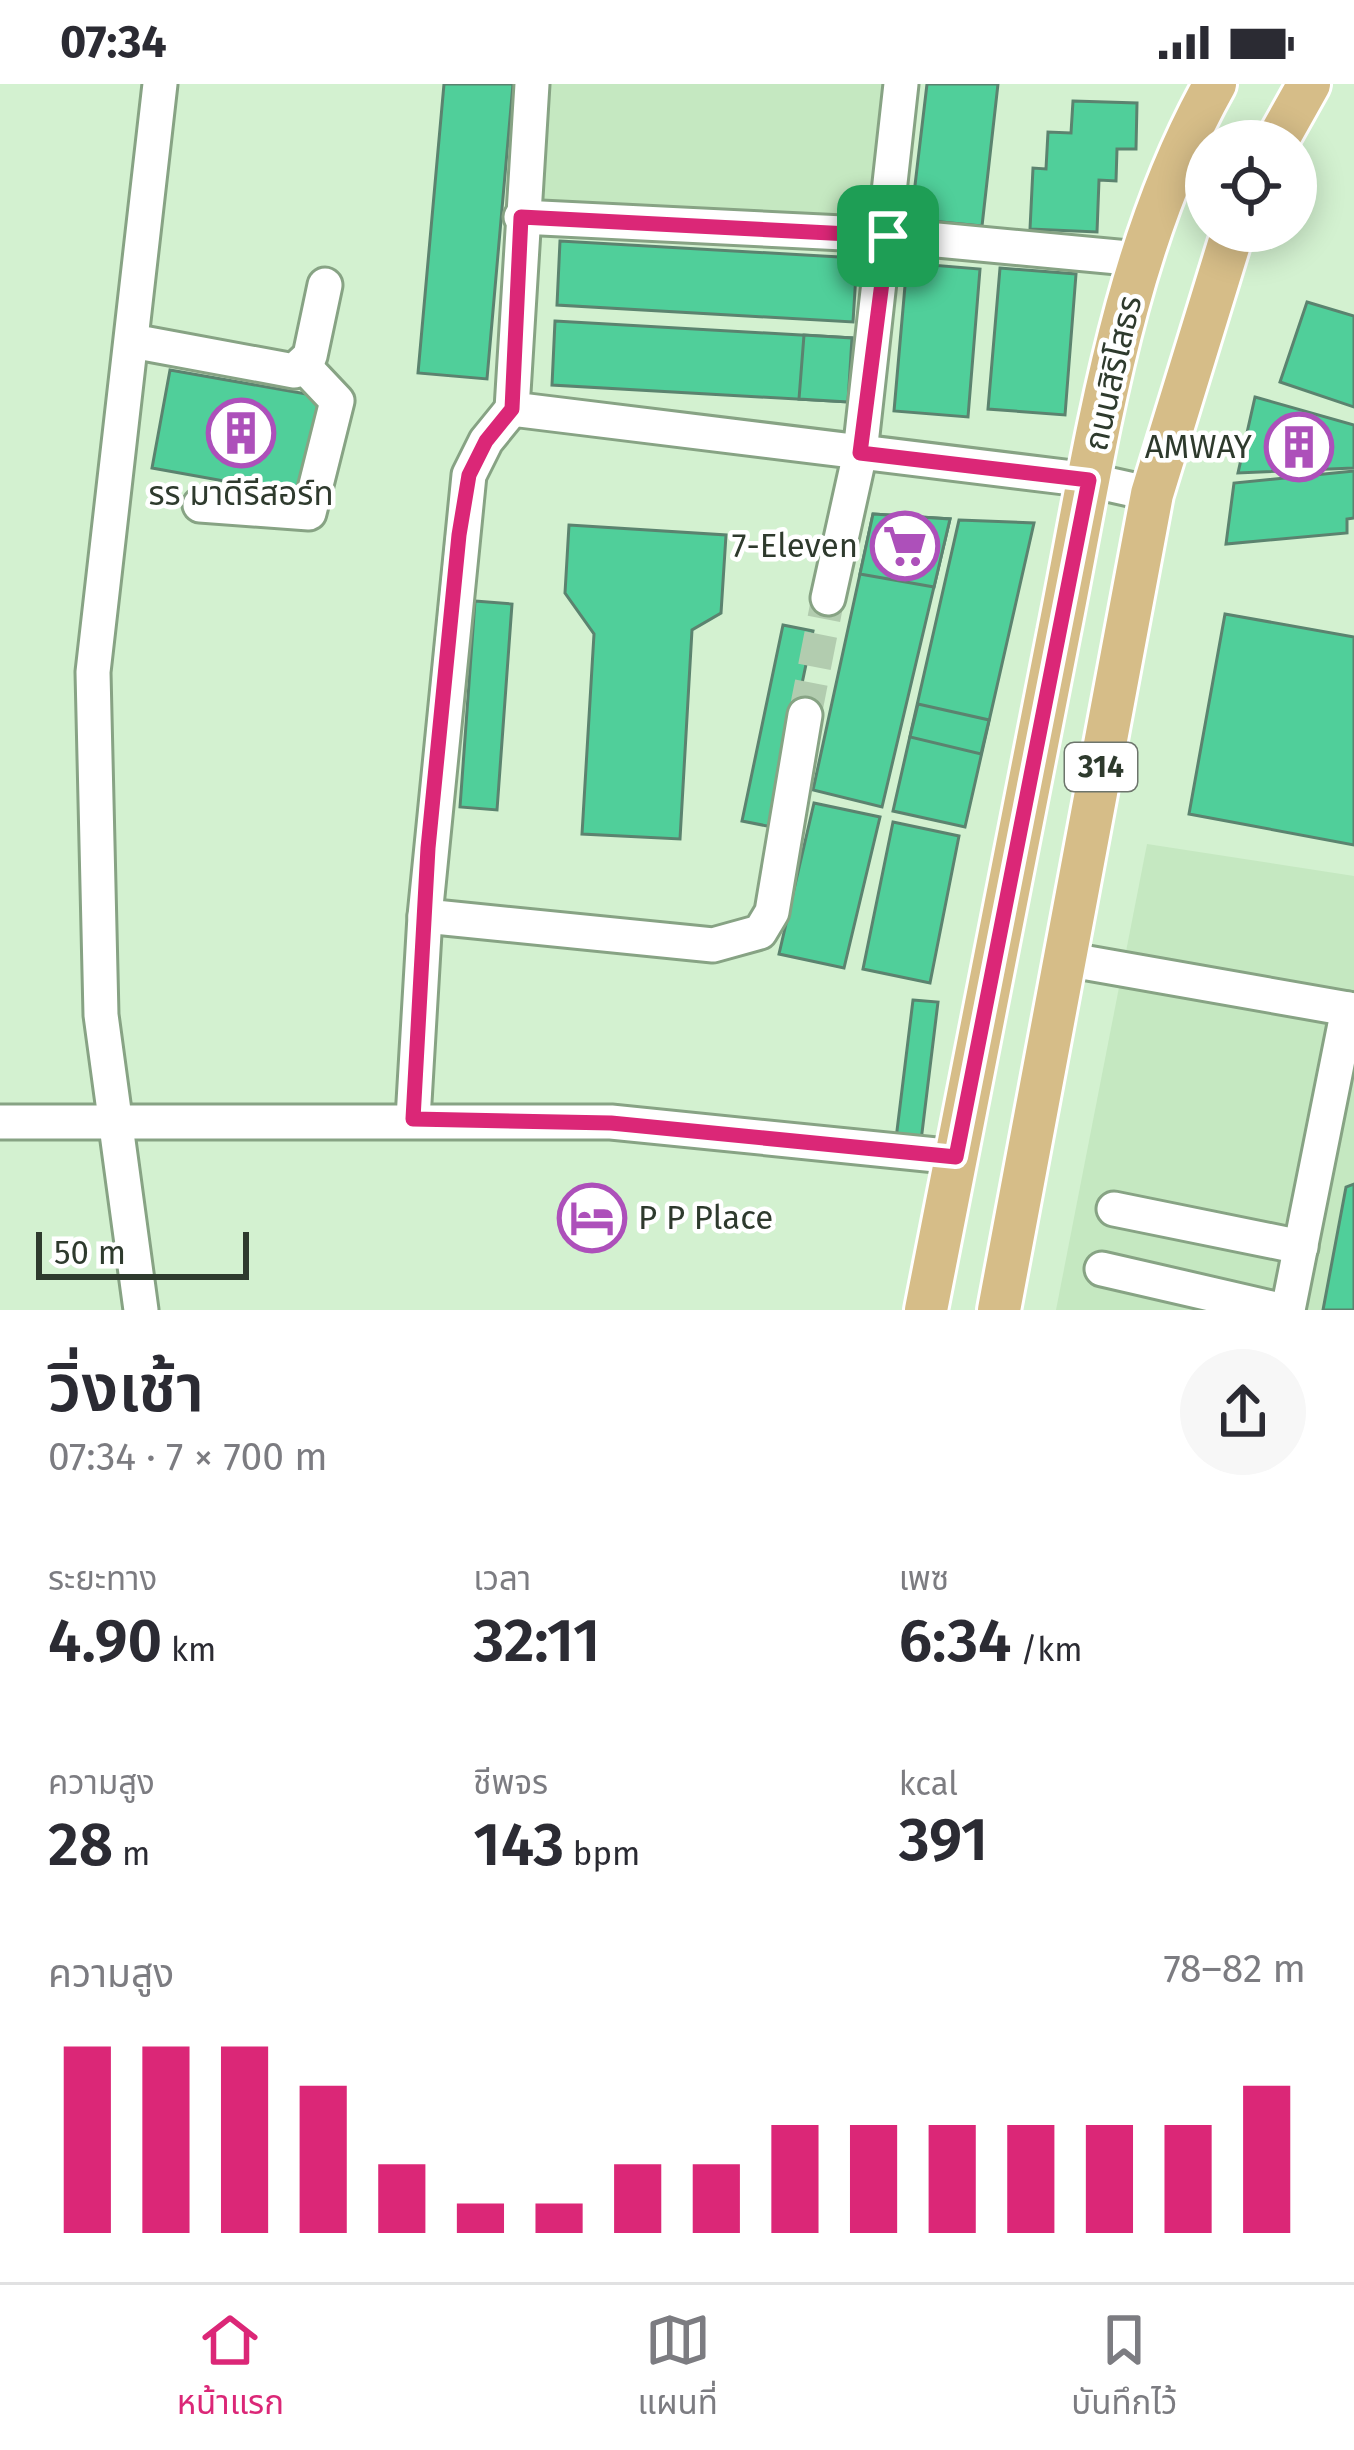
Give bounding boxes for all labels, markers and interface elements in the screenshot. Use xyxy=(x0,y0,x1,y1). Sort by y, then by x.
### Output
text: 07:34 xyxy=(60,15,167,69)
map controls xyxy=(1185,120,1317,252)
button: locate xyxy=(1185,120,1317,252)
pin xyxy=(837,185,939,287)
icon: arrive xyxy=(855,203,921,269)
street label: ถนนสิริโสธร xyxy=(1076,291,1150,455)
building icon: รร มาดีรีสอร์ท xyxy=(206,398,276,468)
building icon: AMWAY xyxy=(1264,412,1334,482)
place label: AMWAY xyxy=(1145,427,1252,467)
place label: รร มาดีรีสอร์ท xyxy=(148,474,334,514)
supermarket icon: 7-Eleven xyxy=(870,511,940,581)
place label: 7-Eleven xyxy=(732,526,858,566)
road number: 314 xyxy=(1065,743,1137,791)
hotel icon: P P Place xyxy=(557,1183,627,1253)
place label: P P Place xyxy=(638,1198,773,1238)
scale bar xyxy=(36,1226,249,1279)
text: 50 m xyxy=(54,1233,126,1273)
text: วิ่งเช้า xyxy=(48,1349,204,1428)
button: share xyxy=(1180,1349,1306,1475)
text: 07:34 · 7 × 700 m xyxy=(48,1434,328,1480)
text: ระยะทาง xyxy=(48,1559,157,1599)
text: เวลา xyxy=(473,1559,531,1599)
text: เพซ xyxy=(899,1559,949,1599)
text: 4.90 xyxy=(48,1605,162,1677)
text: 32:11 xyxy=(473,1605,600,1677)
text: 6:34 xyxy=(899,1605,1011,1677)
text: km xyxy=(162,1630,216,1670)
text: /km xyxy=(1011,1630,1083,1670)
text: ความสูง xyxy=(48,1763,155,1803)
text: ชีพจร xyxy=(473,1763,548,1803)
text: kcal xyxy=(899,1764,958,1804)
text: 391 xyxy=(899,1804,988,1876)
text: 28 xyxy=(48,1809,113,1881)
text: 143 xyxy=(473,1809,564,1881)
text: m xyxy=(113,1834,150,1874)
text: bpm xyxy=(564,1834,640,1874)
text: 78–82 m xyxy=(1164,1946,1306,1992)
text: ความสูง xyxy=(48,1951,174,1997)
tab: หน้าแรก xyxy=(177,2307,284,2429)
tab: แผนที่ xyxy=(637,2307,718,2429)
tab: บันทึกไว้ xyxy=(1071,2307,1177,2429)

